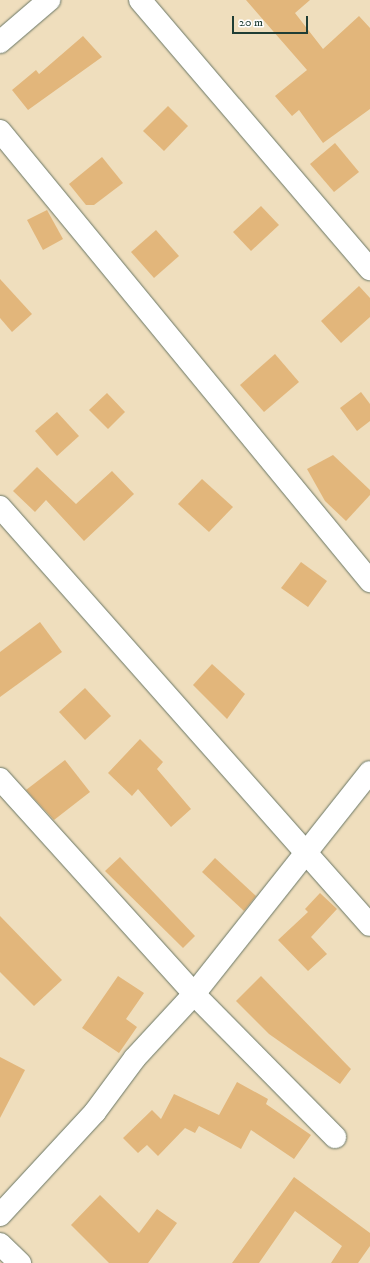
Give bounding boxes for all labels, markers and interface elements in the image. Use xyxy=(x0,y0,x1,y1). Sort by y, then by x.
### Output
scale bar xyxy=(234,8,310,34)
text: 20 m xyxy=(239,15,263,30)

